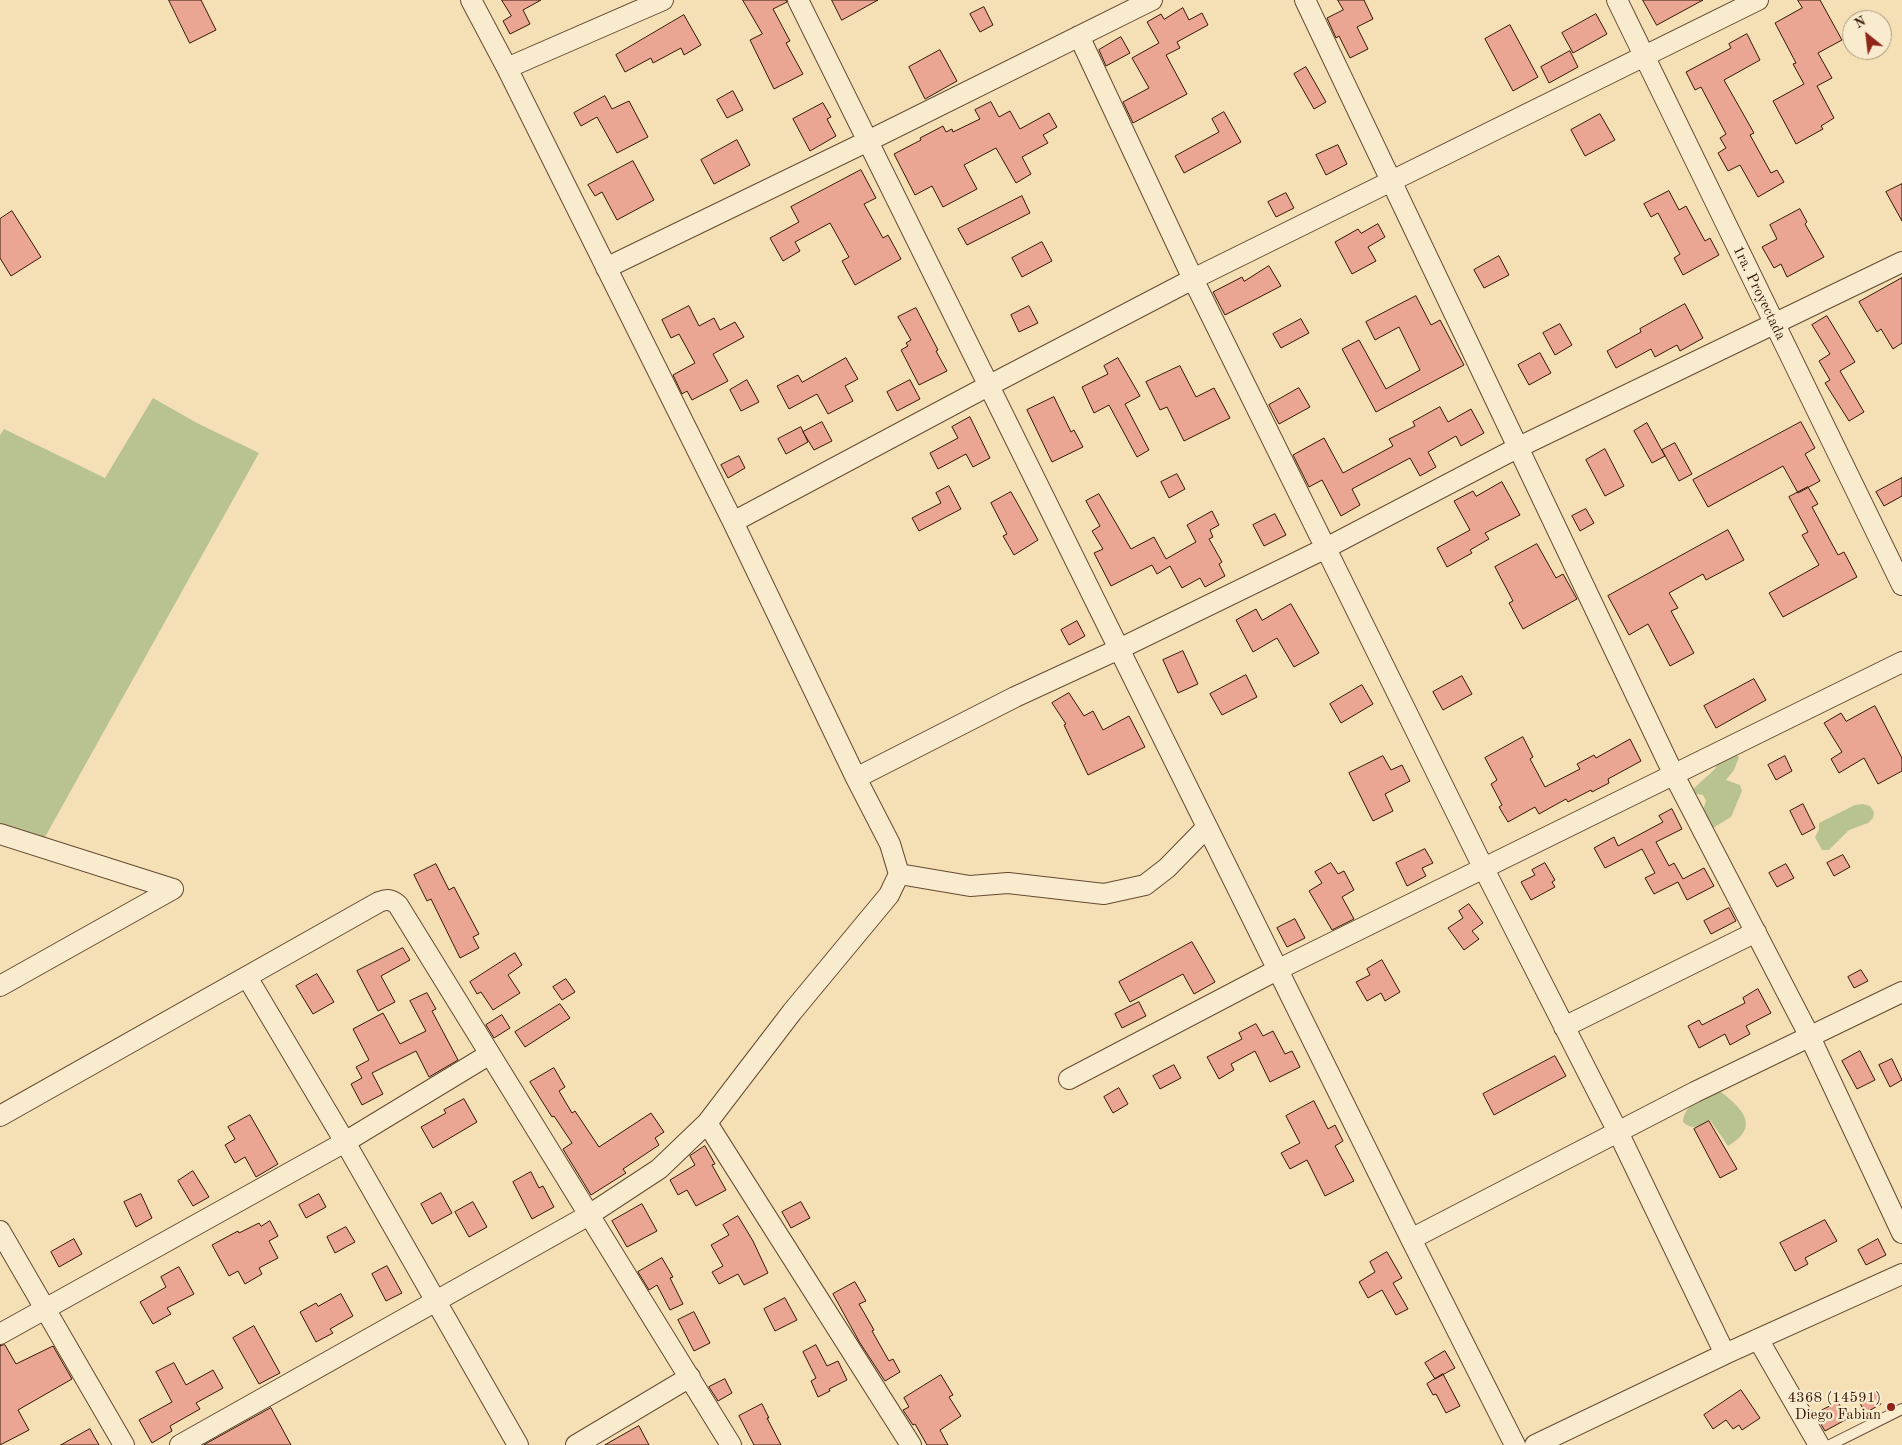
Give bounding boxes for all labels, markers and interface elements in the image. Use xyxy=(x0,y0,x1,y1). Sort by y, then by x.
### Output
north arrow xyxy=(1842,10,1892,60)
text: N xyxy=(1852,14,1868,31)
street label: 1ra. Proyectada xyxy=(1728,243,1790,343)
place label: 4368 (14591) Diego Fabian xyxy=(1787,1389,1881,1424)
marker: 4368 (14591) Diego Fabian xyxy=(1885,1401,1897,1413)

